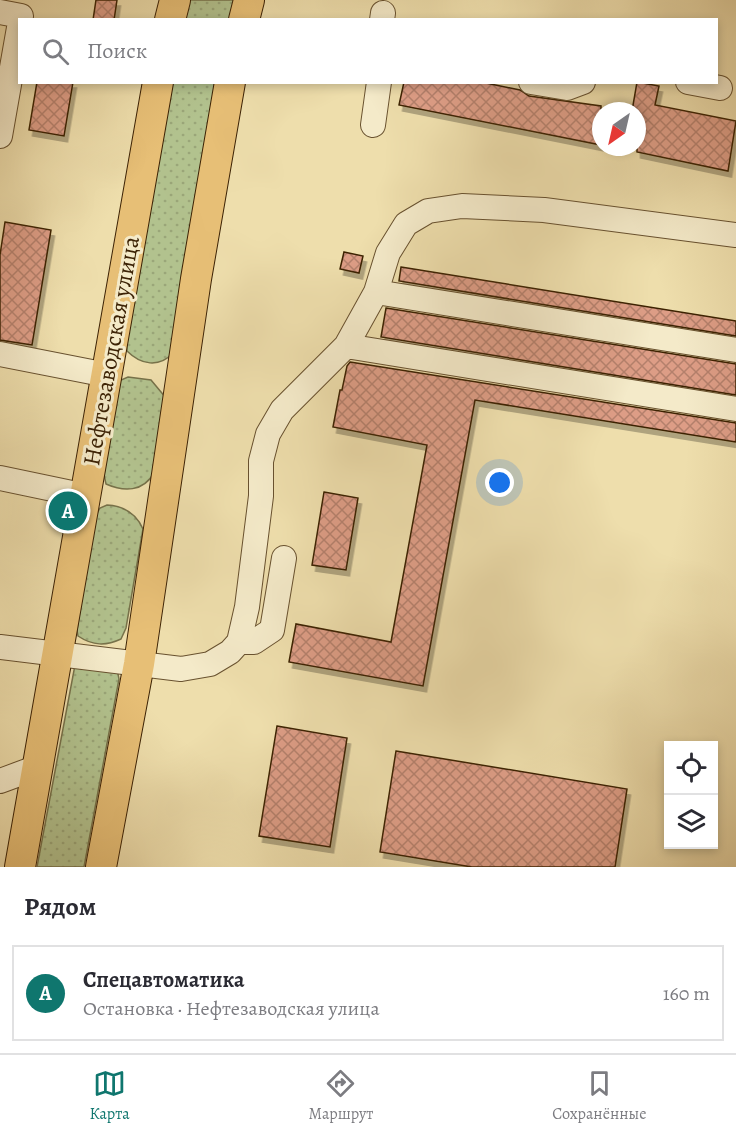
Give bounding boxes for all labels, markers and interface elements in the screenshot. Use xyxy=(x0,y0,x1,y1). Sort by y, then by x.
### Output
search box xyxy=(18,18,718,84)
icon: search xyxy=(39,35,72,68)
text: Поиск xyxy=(87,36,147,66)
north arrow xyxy=(592,102,646,156)
street label: Нефтезаводская улица xyxy=(75,234,147,468)
your location xyxy=(485,468,514,497)
pin: A xyxy=(48,488,88,534)
map controls xyxy=(664,741,718,849)
button: locate xyxy=(664,741,718,795)
button: layers xyxy=(664,795,718,849)
text: Рядом xyxy=(24,889,96,924)
text: Спецавтоматика xyxy=(83,965,244,995)
text: A xyxy=(39,980,52,1007)
text: 160 m xyxy=(663,980,710,1007)
text: Остановка · Нефтезаводская улица xyxy=(83,995,380,1022)
tab: Карта xyxy=(89,1067,130,1125)
tab: Маршрут xyxy=(309,1067,373,1125)
tab: Сохранённые xyxy=(552,1067,647,1125)

